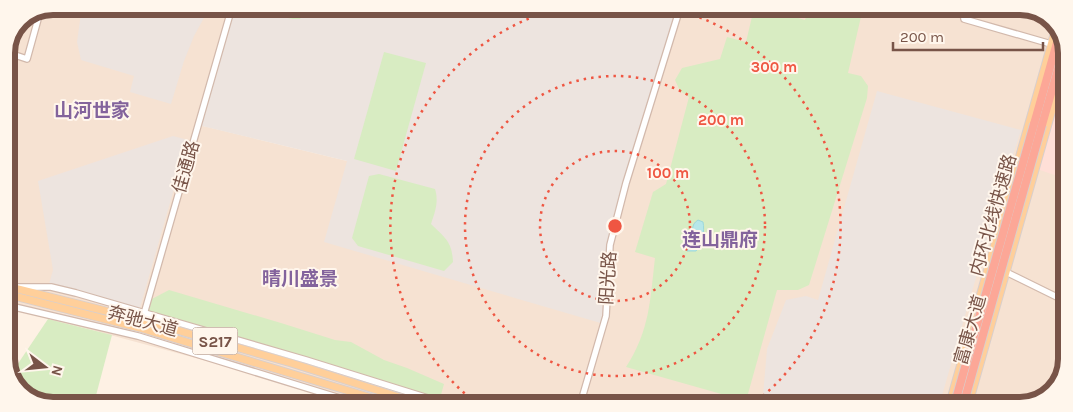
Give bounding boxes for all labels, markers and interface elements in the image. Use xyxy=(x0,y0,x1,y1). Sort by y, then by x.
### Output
scale bar xyxy=(893,20,1043,52)
text: 200 m xyxy=(900,28,944,46)
text: 300 m xyxy=(751,58,797,76)
district label: 山河世家 xyxy=(54,100,130,122)
text: 200 m xyxy=(698,111,744,129)
street label: 佳通路 xyxy=(168,138,204,196)
street label: 内环北线快速路 xyxy=(965,151,1021,279)
text: 100 m xyxy=(647,164,689,182)
centre of rings xyxy=(606,217,624,235)
district label: 连山鼎府 xyxy=(682,229,758,251)
street label: 阳光路 xyxy=(595,250,621,306)
district label: 晴川盛景 xyxy=(262,268,338,290)
street label: 富康大道 xyxy=(950,292,990,368)
street label: 奔驰大道 xyxy=(105,301,181,341)
road number: S217 xyxy=(192,328,238,354)
north arrow xyxy=(20,342,70,392)
text: N xyxy=(47,363,67,378)

